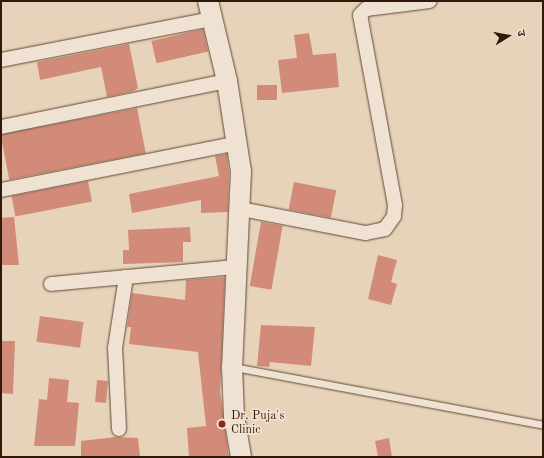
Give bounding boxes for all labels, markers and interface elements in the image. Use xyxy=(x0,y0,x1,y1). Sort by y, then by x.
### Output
north arrow xyxy=(488,16,528,56)
text: उ xyxy=(514,30,526,37)
place label: Dr. Puja's Clinic xyxy=(231,410,284,438)
marker: Dr. Puja's Clinic xyxy=(216,418,228,430)

